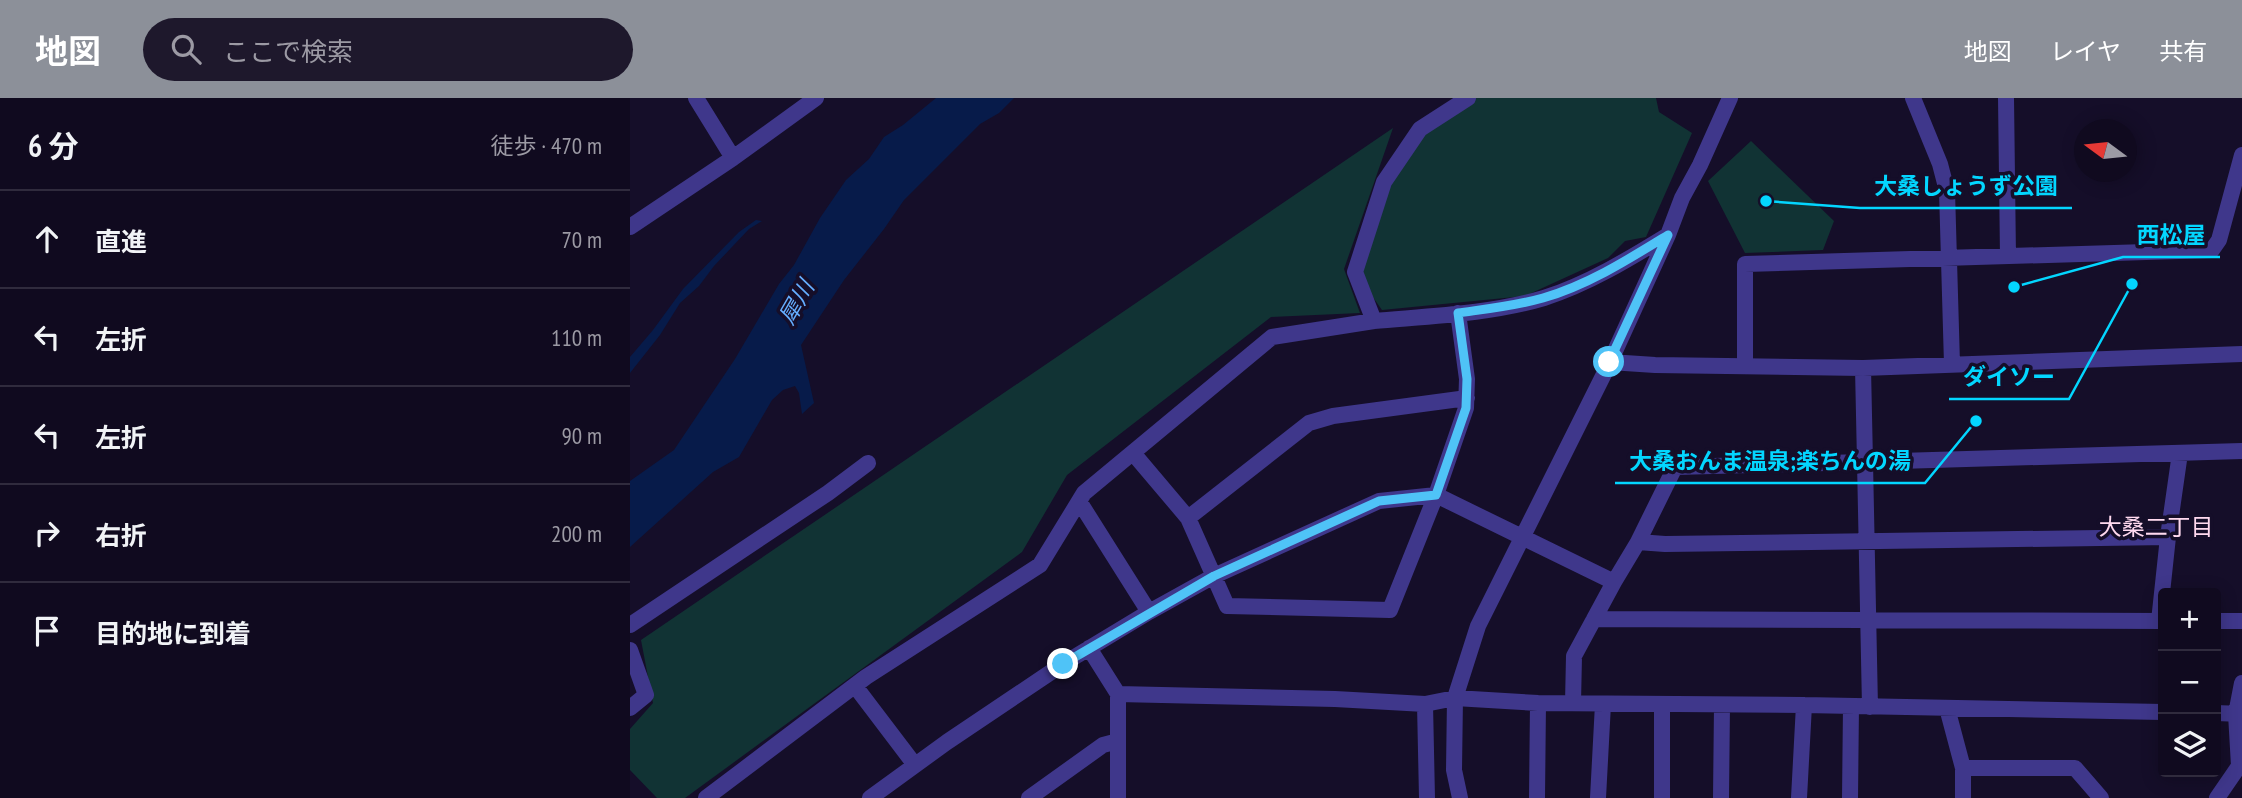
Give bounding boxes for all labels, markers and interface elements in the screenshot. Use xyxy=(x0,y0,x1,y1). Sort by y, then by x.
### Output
search box xyxy=(143,18,633,81)
text: 地図 xyxy=(35,29,101,72)
icon: search xyxy=(167,30,205,68)
text: ここで検索 xyxy=(223,35,353,68)
text: 地図 xyxy=(1964,36,2012,67)
text: レイヤ xyxy=(2050,36,2121,67)
text: 共有 xyxy=(2159,36,2207,67)
north arrow xyxy=(2074,119,2137,182)
text: 6 分 xyxy=(28,126,79,165)
text: 徒歩 · 470 m xyxy=(490,131,602,160)
callout: 大桑しょうず公園 xyxy=(1860,164,2072,208)
text: 大桑しょうず公園 xyxy=(1874,171,2058,200)
callout: 西松屋 xyxy=(2123,213,2220,257)
icon: ahead xyxy=(28,220,66,258)
text: 西松屋 xyxy=(2137,220,2206,249)
text: 直進 xyxy=(95,225,147,258)
text: 70 m xyxy=(561,225,602,254)
water label: 犀川 xyxy=(772,272,822,329)
icon: left xyxy=(28,318,66,356)
text: 左折 xyxy=(95,323,147,356)
text: 110 m xyxy=(551,323,602,352)
route start xyxy=(1593,346,1624,377)
callout: ダイソー xyxy=(1949,355,2069,399)
text: ダイソー xyxy=(1963,362,2055,391)
icon: left xyxy=(28,416,66,454)
text: 左折 xyxy=(95,421,147,454)
text: 90 m xyxy=(561,421,602,450)
callout: 大桑おんま温泉;楽ちんの湯 xyxy=(1615,439,1925,483)
text: 大桑おんま温泉;楽ちんの湯 xyxy=(1629,446,1911,475)
district label: 大桑二丁目 xyxy=(2099,512,2214,541)
icon: right xyxy=(28,514,66,552)
text: 右折 xyxy=(95,519,147,552)
text: 200 m xyxy=(551,519,602,548)
map controls xyxy=(2158,588,2221,777)
button: + xyxy=(2158,588,2221,651)
icon: arrive xyxy=(28,612,66,650)
text: 目的地に到着 xyxy=(95,617,251,650)
route end xyxy=(1047,648,1078,679)
button: − xyxy=(2158,651,2221,714)
button: layers xyxy=(2158,714,2221,777)

